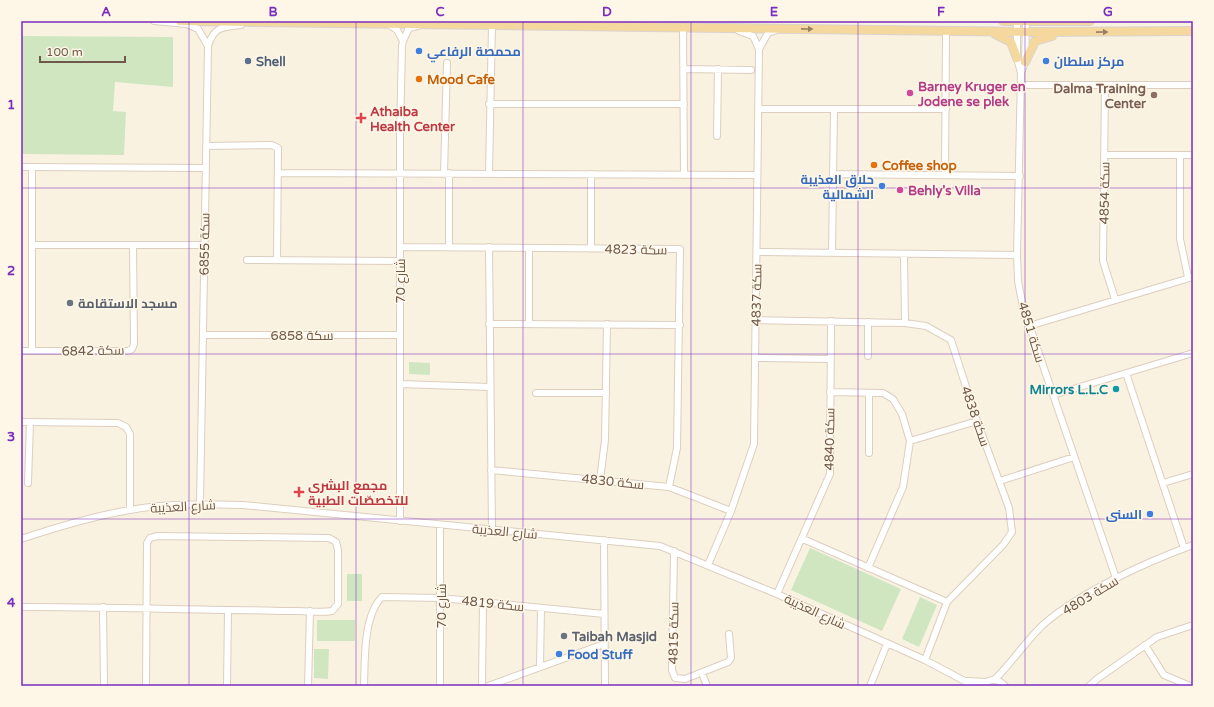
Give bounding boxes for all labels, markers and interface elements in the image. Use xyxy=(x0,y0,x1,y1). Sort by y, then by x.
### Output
text: A xyxy=(101,4,111,20)
text: B xyxy=(268,4,278,20)
text: C xyxy=(435,4,445,20)
text: D xyxy=(602,4,612,20)
text: E xyxy=(770,4,778,20)
text: F xyxy=(937,4,945,20)
text: G xyxy=(1103,4,1113,20)
one-way arrow xyxy=(801,26,814,32)
one-way arrow xyxy=(1096,29,1109,35)
scale bar xyxy=(40,38,125,64)
place label: محمصة الرفاعي xyxy=(427,44,521,63)
text: 100 m xyxy=(46,45,83,59)
marker: محمصة الرفاعي xyxy=(414,46,424,56)
place label: Shell xyxy=(256,54,286,70)
place label: مركز سلطان xyxy=(1054,54,1124,70)
marker: Shell xyxy=(243,56,253,66)
marker: مركز سلطان xyxy=(1041,56,1051,66)
place label: Mood Cafe xyxy=(427,72,496,88)
marker: Mood Cafe xyxy=(414,74,424,84)
place label: Barney Kruger en Jodene se plek xyxy=(917,79,1026,110)
place label: Dalma Training Center xyxy=(1053,81,1147,112)
marker: Barney Kruger en Jodene se plek xyxy=(905,88,915,98)
marker: Dalma Training Center xyxy=(1149,90,1159,100)
text: 1 xyxy=(7,97,15,113)
place label: Athaiba Health Center xyxy=(370,104,456,135)
marker: Athaiba Health Center xyxy=(355,112,367,124)
place label: Coffee shop xyxy=(882,158,957,174)
marker: Coffee shop xyxy=(869,160,879,170)
street label: سكة 4854 xyxy=(1096,161,1114,225)
place label: حلاق العذيبة الشمالية xyxy=(801,172,874,203)
marker: حلاق العذيبة الشمالية xyxy=(877,181,887,191)
place label: Behly's Villa xyxy=(908,183,981,199)
marker: Behly's Villa xyxy=(895,185,905,195)
street label: سكة 6855 xyxy=(196,212,214,276)
street label: سكة 4823 xyxy=(604,241,668,259)
street label: شارع 70 xyxy=(393,259,409,303)
text: 2 xyxy=(7,263,15,279)
street label: سكة 4837 xyxy=(748,263,766,327)
place label: مسجد الاستقامة xyxy=(78,296,178,312)
marker: مسجد الاستقامة xyxy=(65,298,75,308)
street label: سكة 4851 xyxy=(1014,300,1048,365)
street label: سكة 6858 xyxy=(271,328,333,344)
street label: سكة 6842 xyxy=(61,342,125,360)
place label: Mirrors L.L.C xyxy=(1030,382,1108,398)
street label: سكة 4838 xyxy=(957,384,993,449)
marker: Mirrors L.L.C xyxy=(1111,384,1121,394)
street label: سكة 4840 xyxy=(821,407,839,471)
text: 3 xyxy=(7,429,15,445)
street label: سكة 4830 xyxy=(581,471,645,493)
place label: مجمع البشرى للتخصصّات الطبية xyxy=(308,478,408,509)
marker: مجمع البشرى للتخصصّات الطبية xyxy=(293,486,305,498)
street label: شارع العذيبة xyxy=(150,497,216,517)
place label: السنى xyxy=(1106,507,1142,523)
marker: السنى xyxy=(1145,509,1155,519)
street label: شارع العذيبة xyxy=(472,521,538,543)
street label: سكة 4803 xyxy=(1059,573,1122,619)
street label: شارع 70 xyxy=(434,584,450,628)
street label: شارع العذيبة xyxy=(781,591,848,633)
street label: سكة 4819 xyxy=(461,593,525,615)
text: 4 xyxy=(7,595,16,611)
street label: سكة 4815 xyxy=(665,601,683,665)
place label: Taibah Masjid xyxy=(571,629,657,645)
marker: Taibah Masjid xyxy=(559,631,569,641)
place label: Food Stuff xyxy=(567,647,633,663)
marker: Food Stuff xyxy=(554,649,564,659)

